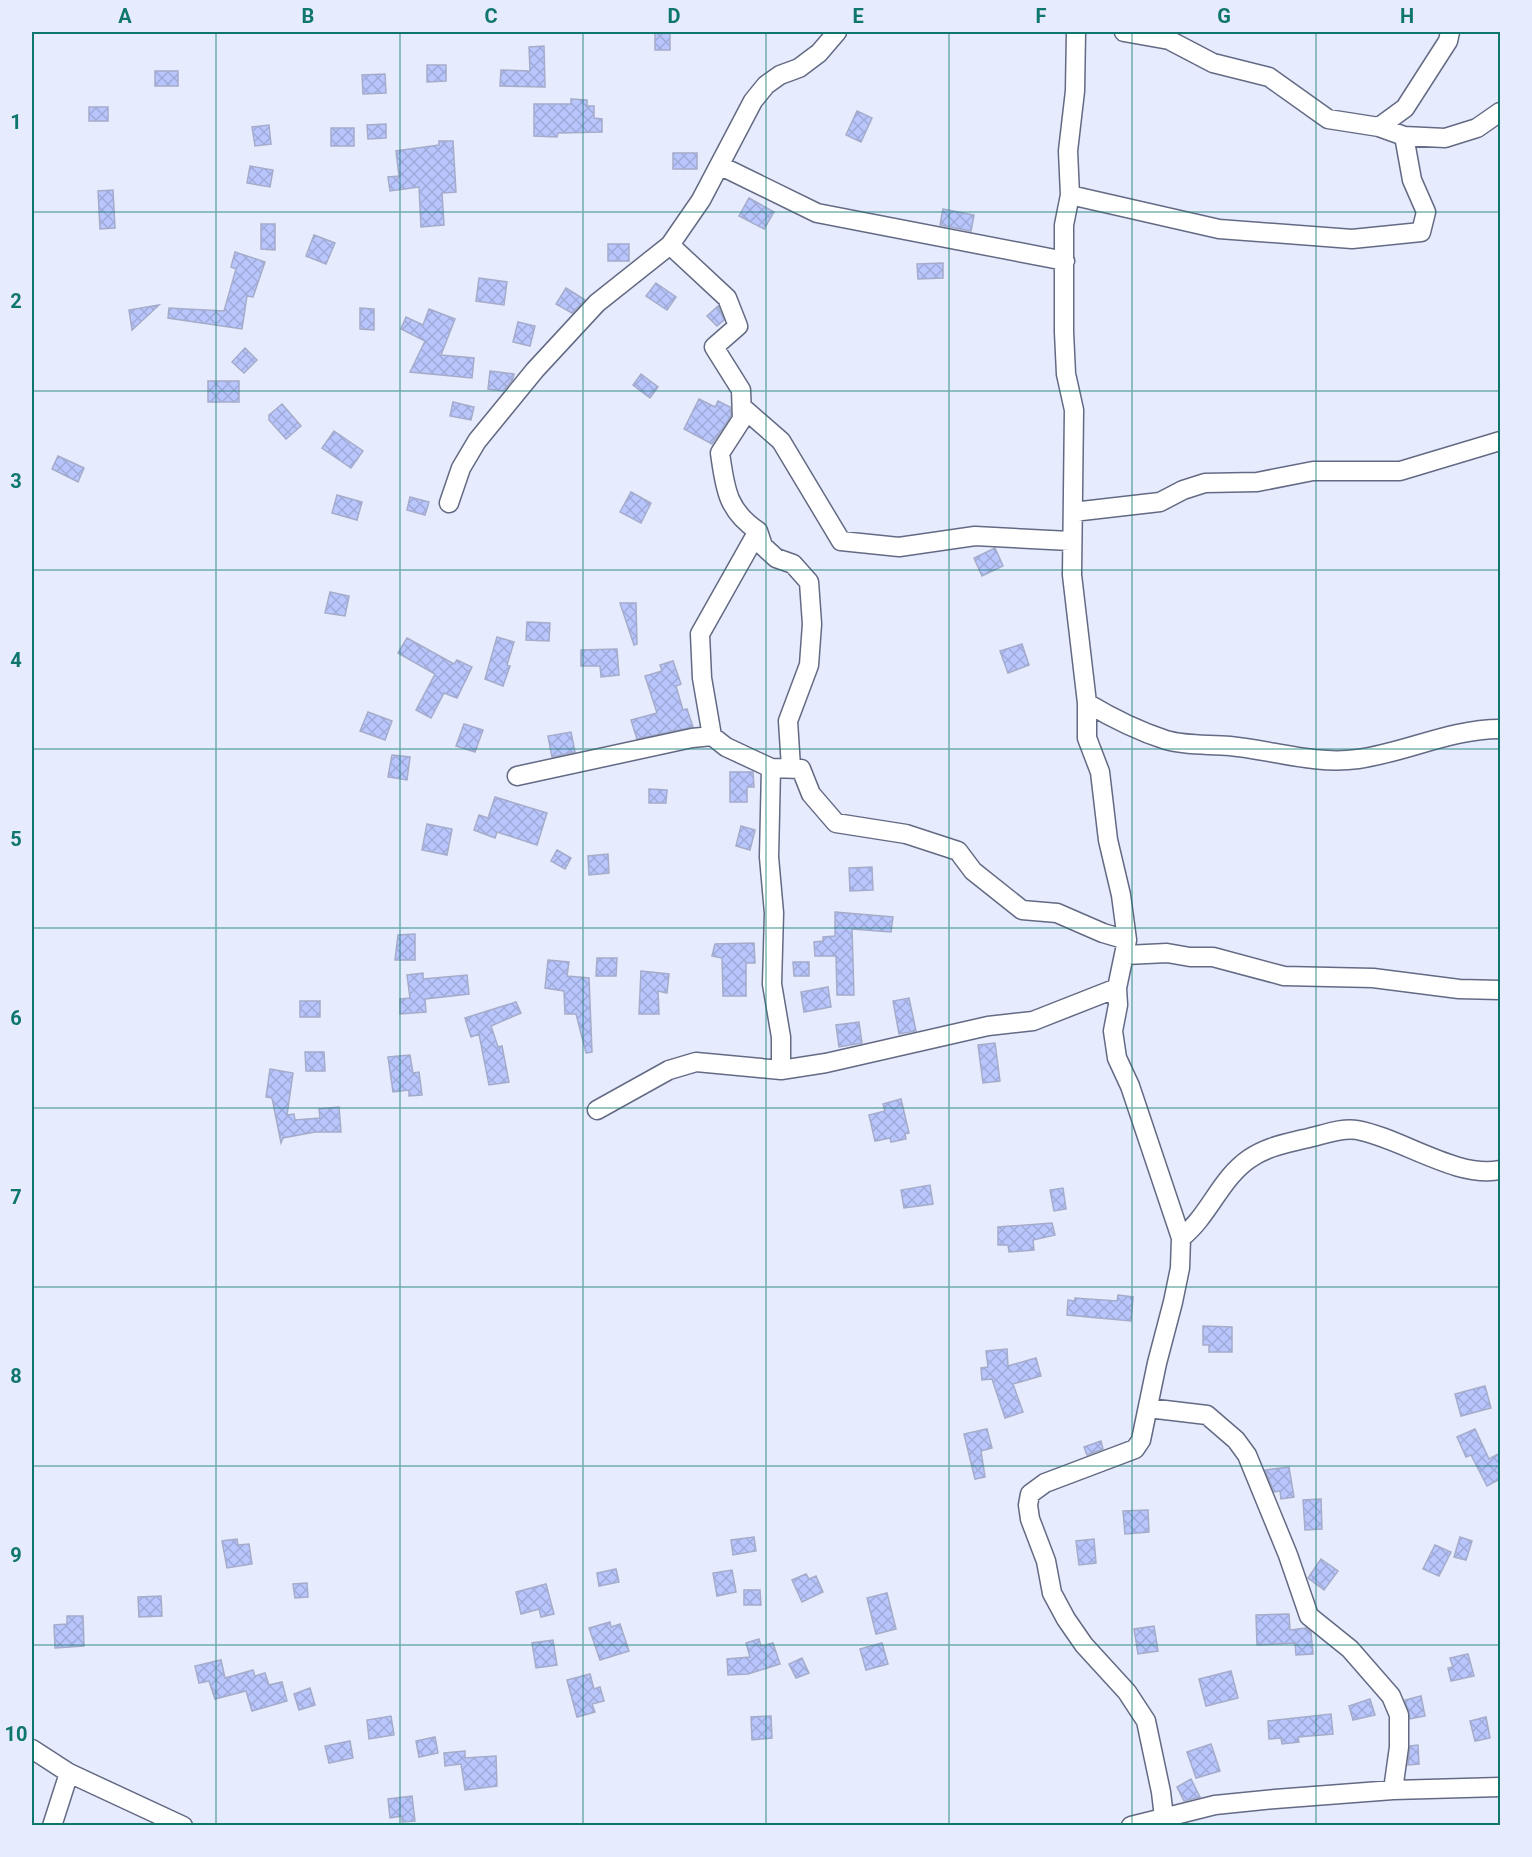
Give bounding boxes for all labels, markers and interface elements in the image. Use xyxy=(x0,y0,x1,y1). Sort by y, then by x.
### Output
text: A xyxy=(118,4,132,28)
text: B xyxy=(302,4,314,28)
text: C xyxy=(484,4,498,28)
text: D xyxy=(668,4,681,28)
text: E xyxy=(852,4,864,28)
text: F xyxy=(1036,4,1047,28)
text: G xyxy=(1217,4,1231,28)
text: H xyxy=(1400,4,1414,28)
text: 1 xyxy=(10,110,22,134)
text: 2 xyxy=(10,289,22,313)
text: 3 xyxy=(10,469,22,493)
text: 4 xyxy=(10,648,22,672)
text: 5 xyxy=(10,827,22,851)
text: 6 xyxy=(10,1006,22,1030)
text: 7 xyxy=(10,1185,22,1209)
text: 8 xyxy=(10,1364,22,1388)
text: 9 xyxy=(10,1543,22,1567)
text: 10 xyxy=(5,1722,27,1746)

